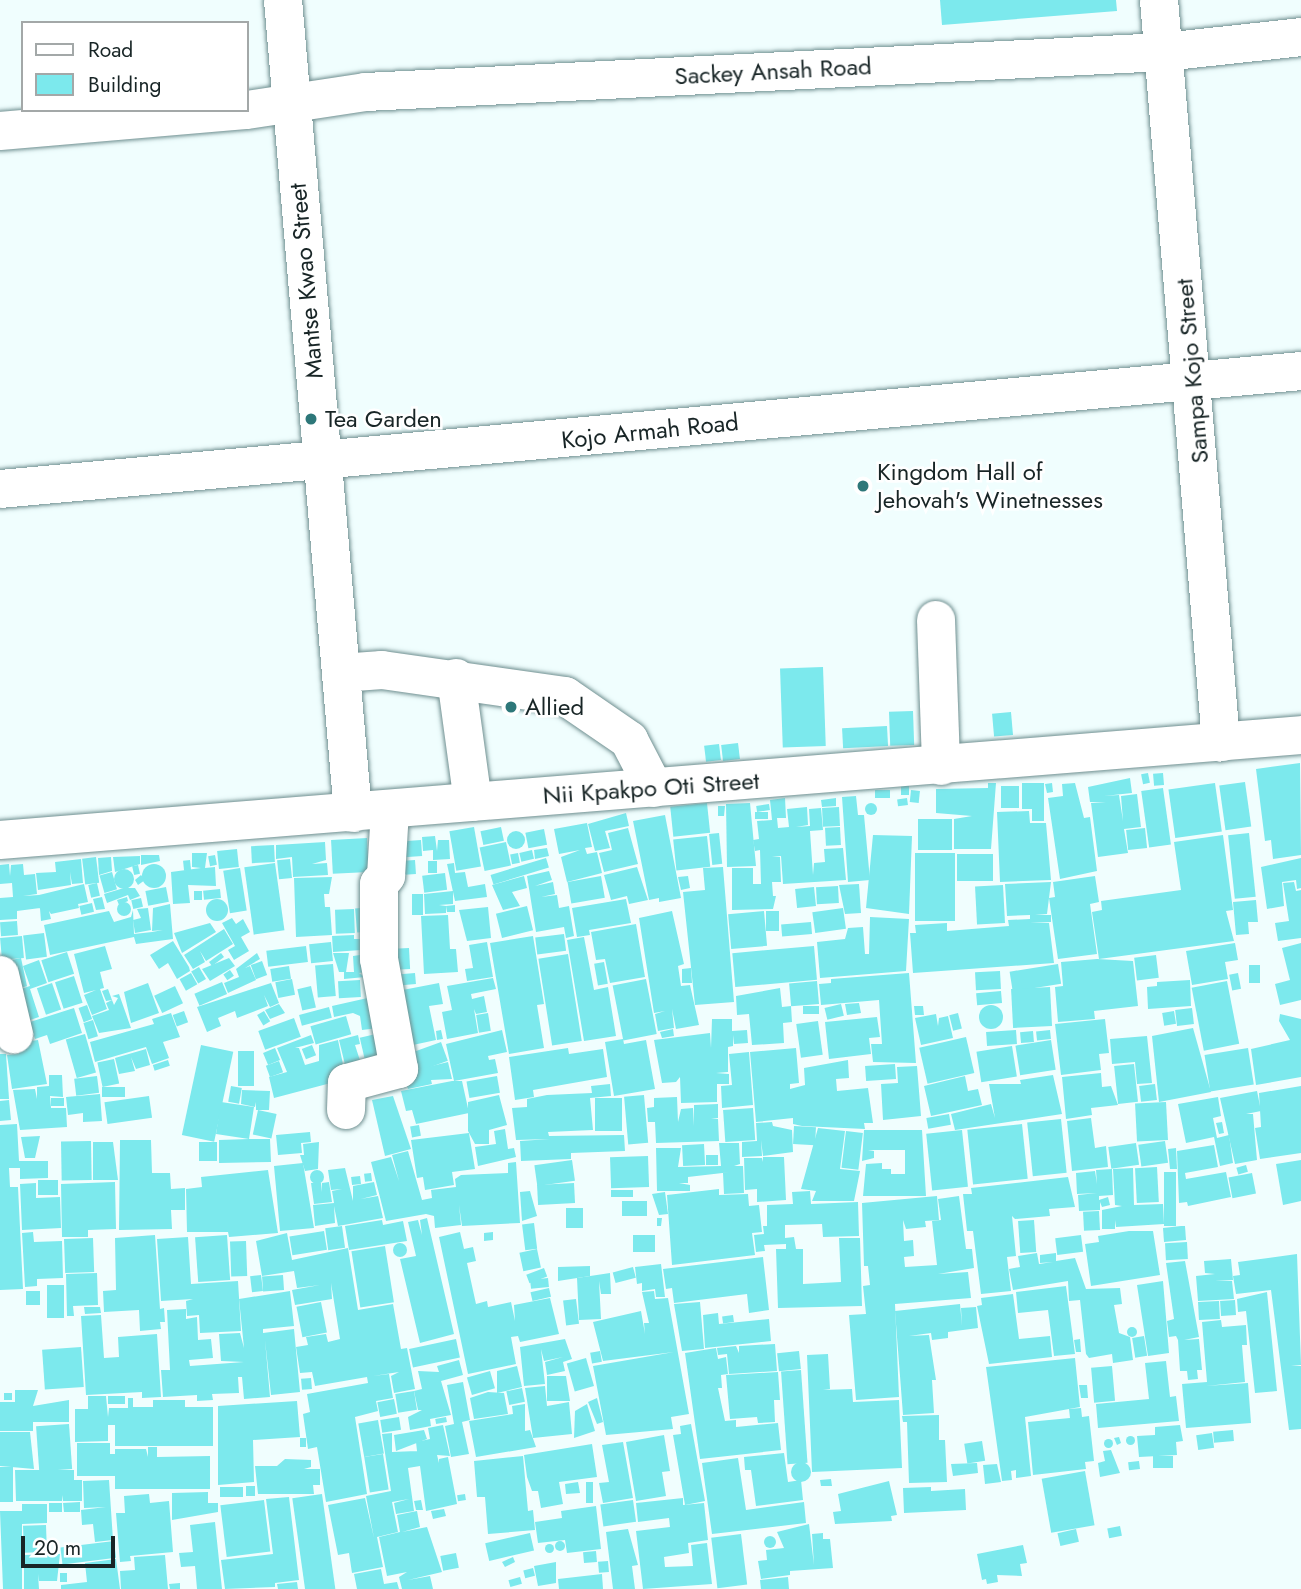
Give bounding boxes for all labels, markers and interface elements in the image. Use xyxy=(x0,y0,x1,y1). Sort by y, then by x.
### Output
legend xyxy=(21,21,248,112)
text: Road xyxy=(88,35,133,65)
street label: Sackey Ansah Road xyxy=(674,51,872,91)
text: Building xyxy=(88,70,161,100)
street label: Mantse Kwao Street xyxy=(283,182,329,380)
street label: Sampa Kojo Street xyxy=(1170,277,1214,465)
place label: Tea Garden xyxy=(325,405,442,433)
street label: Kojo Armah Road xyxy=(560,407,740,455)
marker: Tea Garden xyxy=(303,411,319,427)
place label: Kingdom Hall of Jehovah's Winetnesses xyxy=(877,458,1103,514)
marker: Kingdom Hall of Jehovah's Winetnesses xyxy=(855,478,871,494)
place label: Allied xyxy=(525,693,584,721)
marker: Allied xyxy=(503,699,519,715)
street label: Nii Kpakpo Oti Street xyxy=(542,766,760,810)
scale bar xyxy=(24,1522,119,1566)
text: 20 m xyxy=(34,1533,81,1563)

